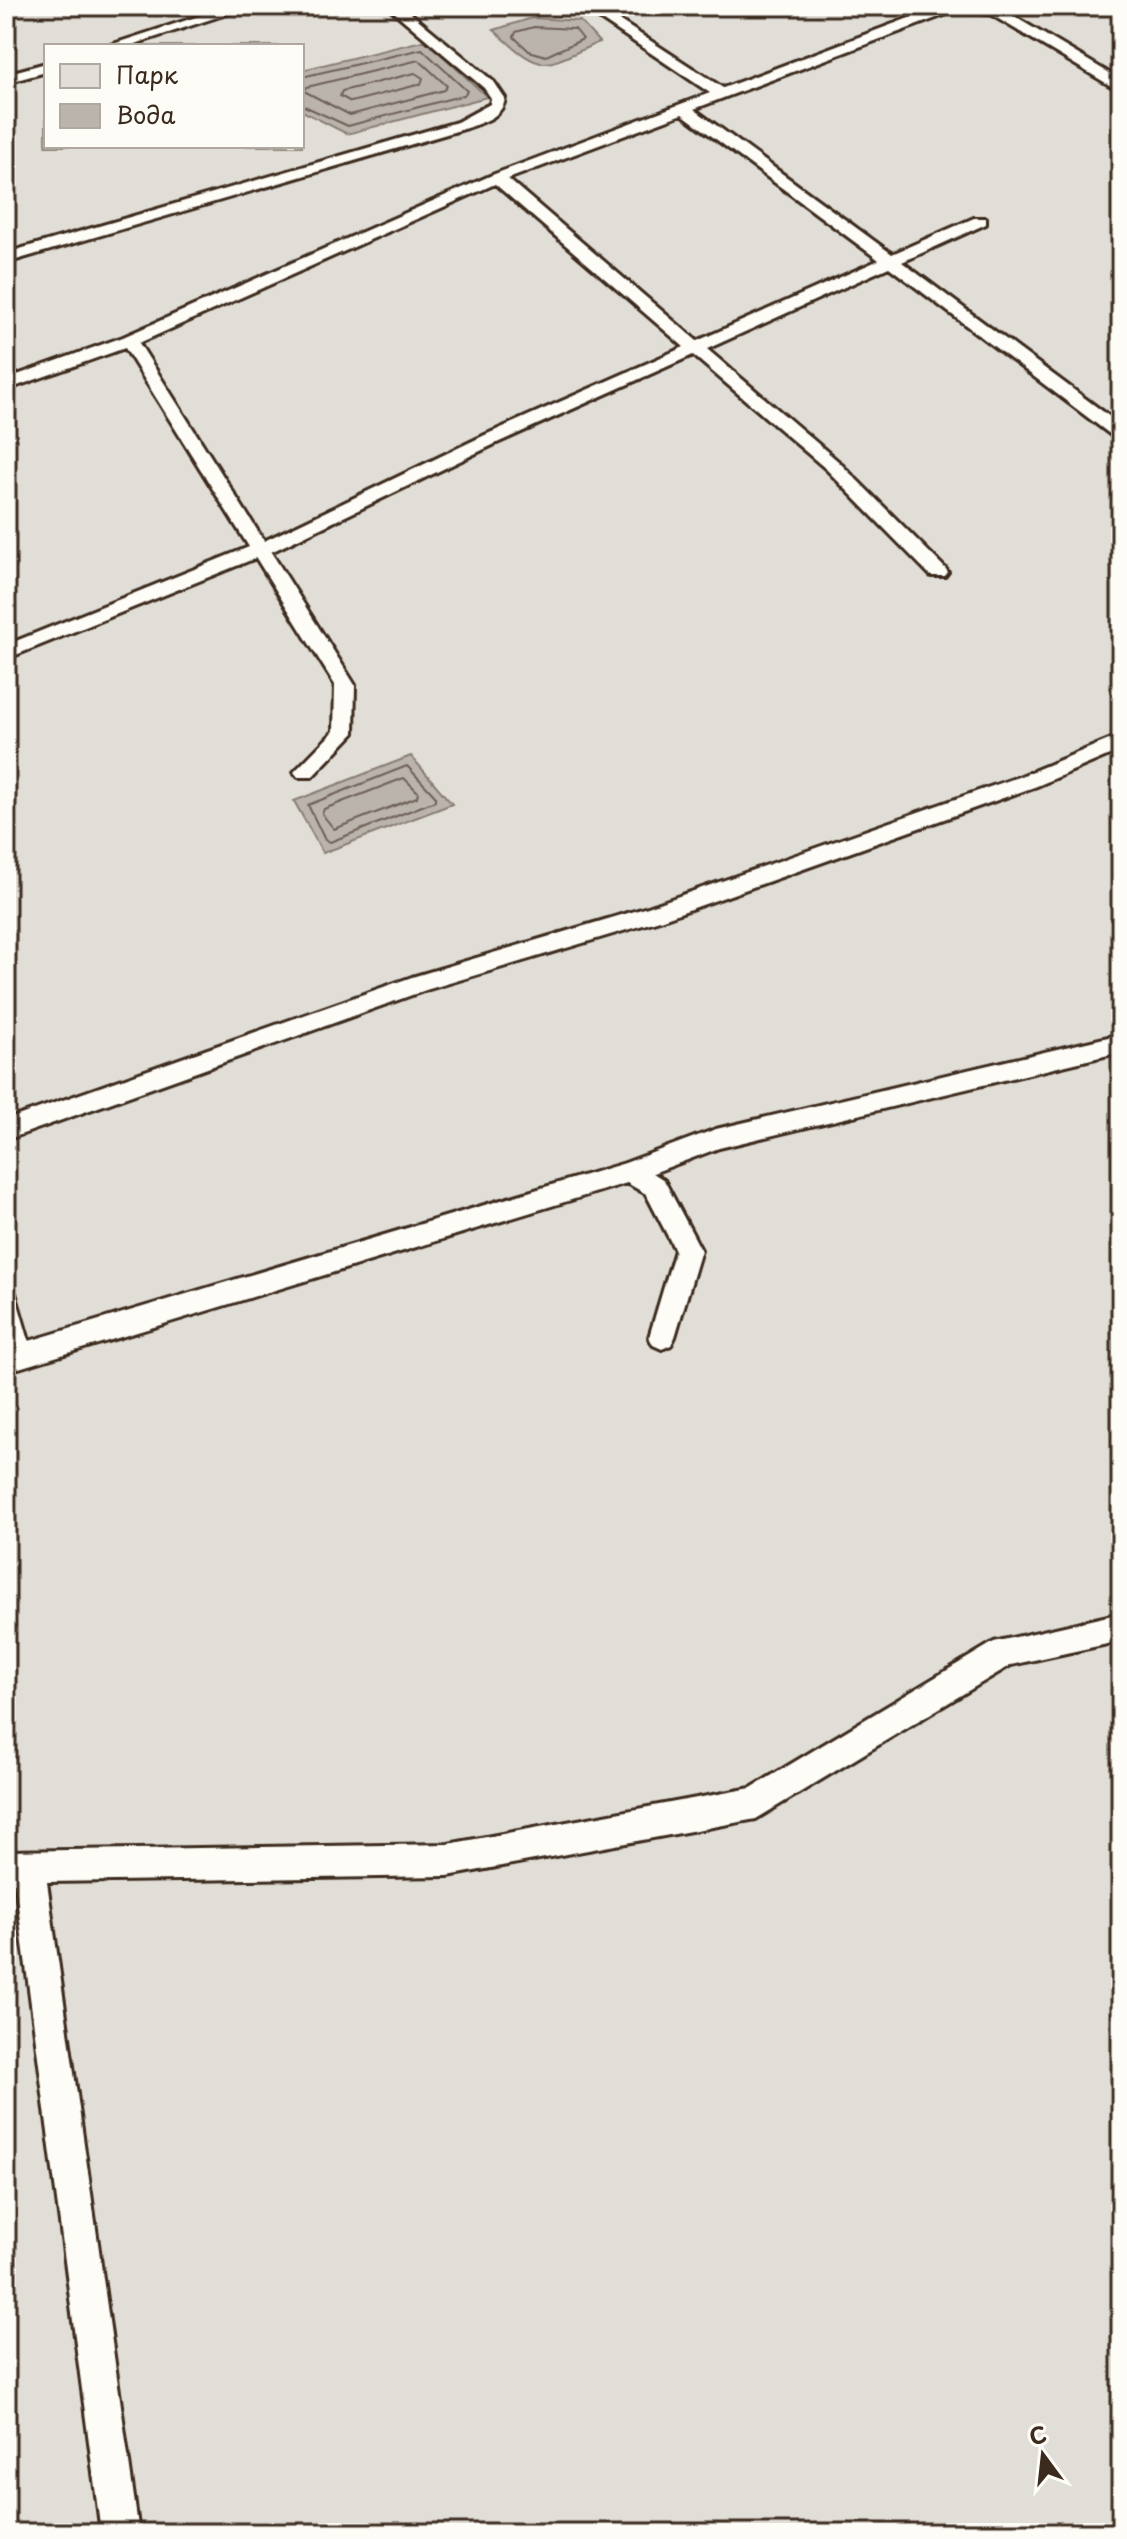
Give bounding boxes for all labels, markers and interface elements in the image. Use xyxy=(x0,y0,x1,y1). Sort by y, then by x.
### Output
legend xyxy=(44,44,304,148)
text: Парк xyxy=(116,56,179,92)
text: Вода xyxy=(116,96,175,132)
north arrow xyxy=(1003,2415,1083,2495)
text: С xyxy=(1025,2416,1050,2452)

